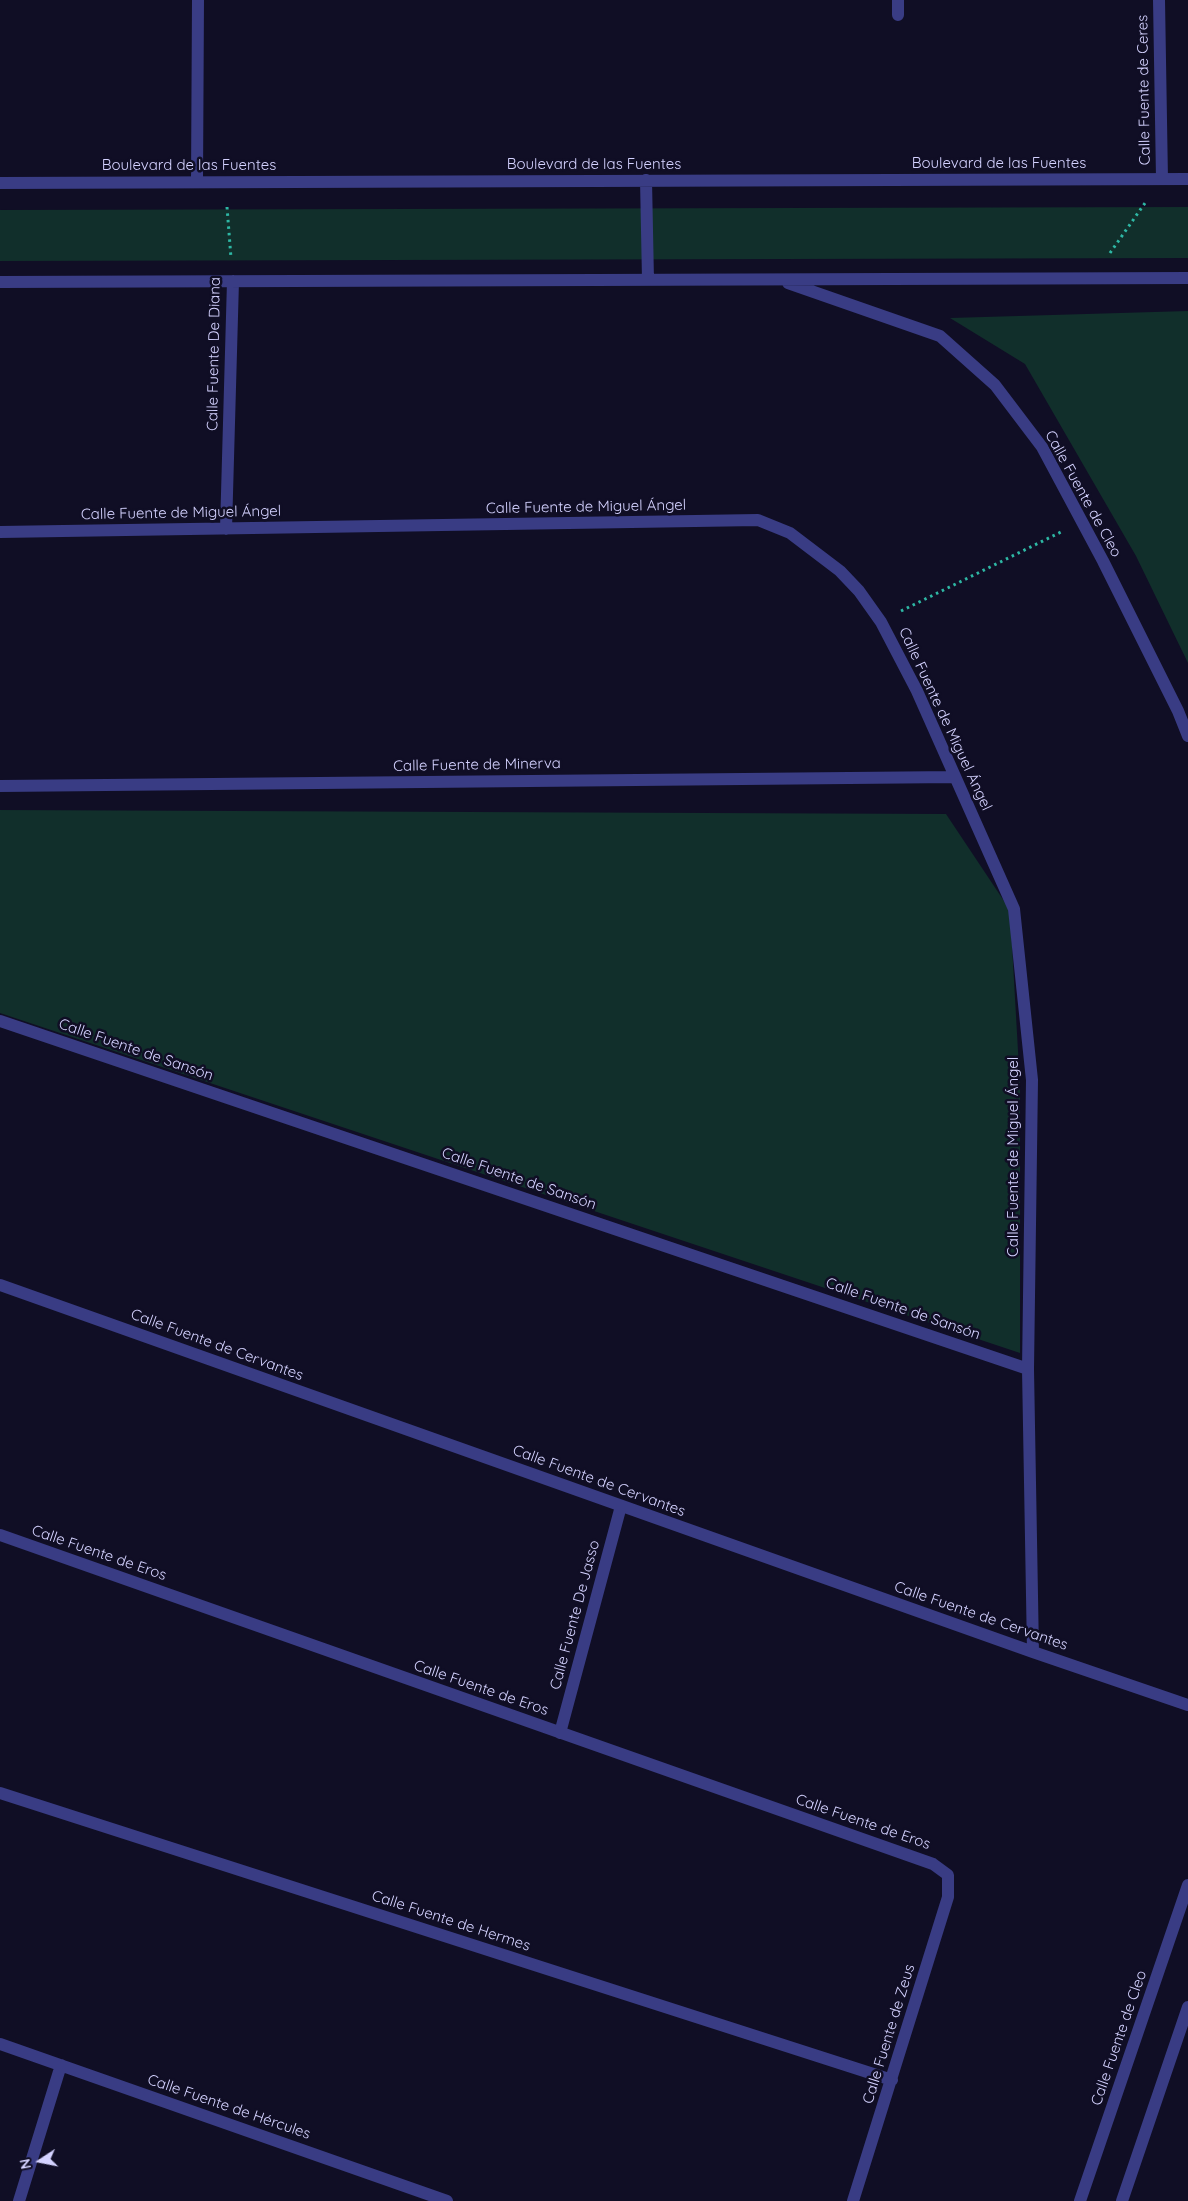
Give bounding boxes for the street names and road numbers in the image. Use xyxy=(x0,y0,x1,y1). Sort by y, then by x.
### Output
street label: Calle Fuente de Ceres xyxy=(1134,15,1154,165)
street label: Boulevard de las Fuentes xyxy=(912,154,1086,172)
street label: Boulevard de las Fuentes xyxy=(507,155,681,173)
street label: Boulevard de las Fuentes xyxy=(102,156,276,174)
street label: Calle Fuente De Diana xyxy=(204,277,224,431)
street label: Calle Fuente de Cleo xyxy=(1041,428,1125,560)
street label: Calle Fuente de Miguel Ángel xyxy=(486,496,686,518)
street label: Calle Fuente de Miguel Ángel xyxy=(81,502,281,524)
street label: Calle Fuente de Miguel Ángel xyxy=(895,624,995,814)
street label: Calle Fuente de Minerva xyxy=(393,755,561,775)
street label: Calle Fuente de Sansón xyxy=(56,1015,216,1085)
street label: Calle Fuente de Miguel Ángel xyxy=(1004,1057,1022,1257)
street label: Calle Fuente de Sansón xyxy=(439,1144,599,1214)
street label: Calle Fuente de Sansón xyxy=(823,1274,983,1344)
street label: Calle Fuente de Cervantes xyxy=(128,1305,306,1385)
street label: Calle Fuente de Cervantes xyxy=(510,1441,688,1521)
street label: Calle Fuente de Eros xyxy=(29,1521,169,1585)
street label: Calle Fuente De Jasso xyxy=(546,1538,604,1692)
street label: Calle Fuente de Cervantes xyxy=(892,1578,1070,1654)
street label: Calle Fuente de Eros xyxy=(411,1656,551,1720)
street label: Calle Fuente de Eros xyxy=(793,1790,933,1854)
street label: Calle Fuente de Hermes xyxy=(369,1887,533,1955)
street label: Calle Fuente de Zeus xyxy=(859,1962,919,2106)
street label: Calle Fuente de Cleo xyxy=(1087,1968,1151,2108)
street label: Calle Fuente de Hércules xyxy=(145,2071,313,2143)

